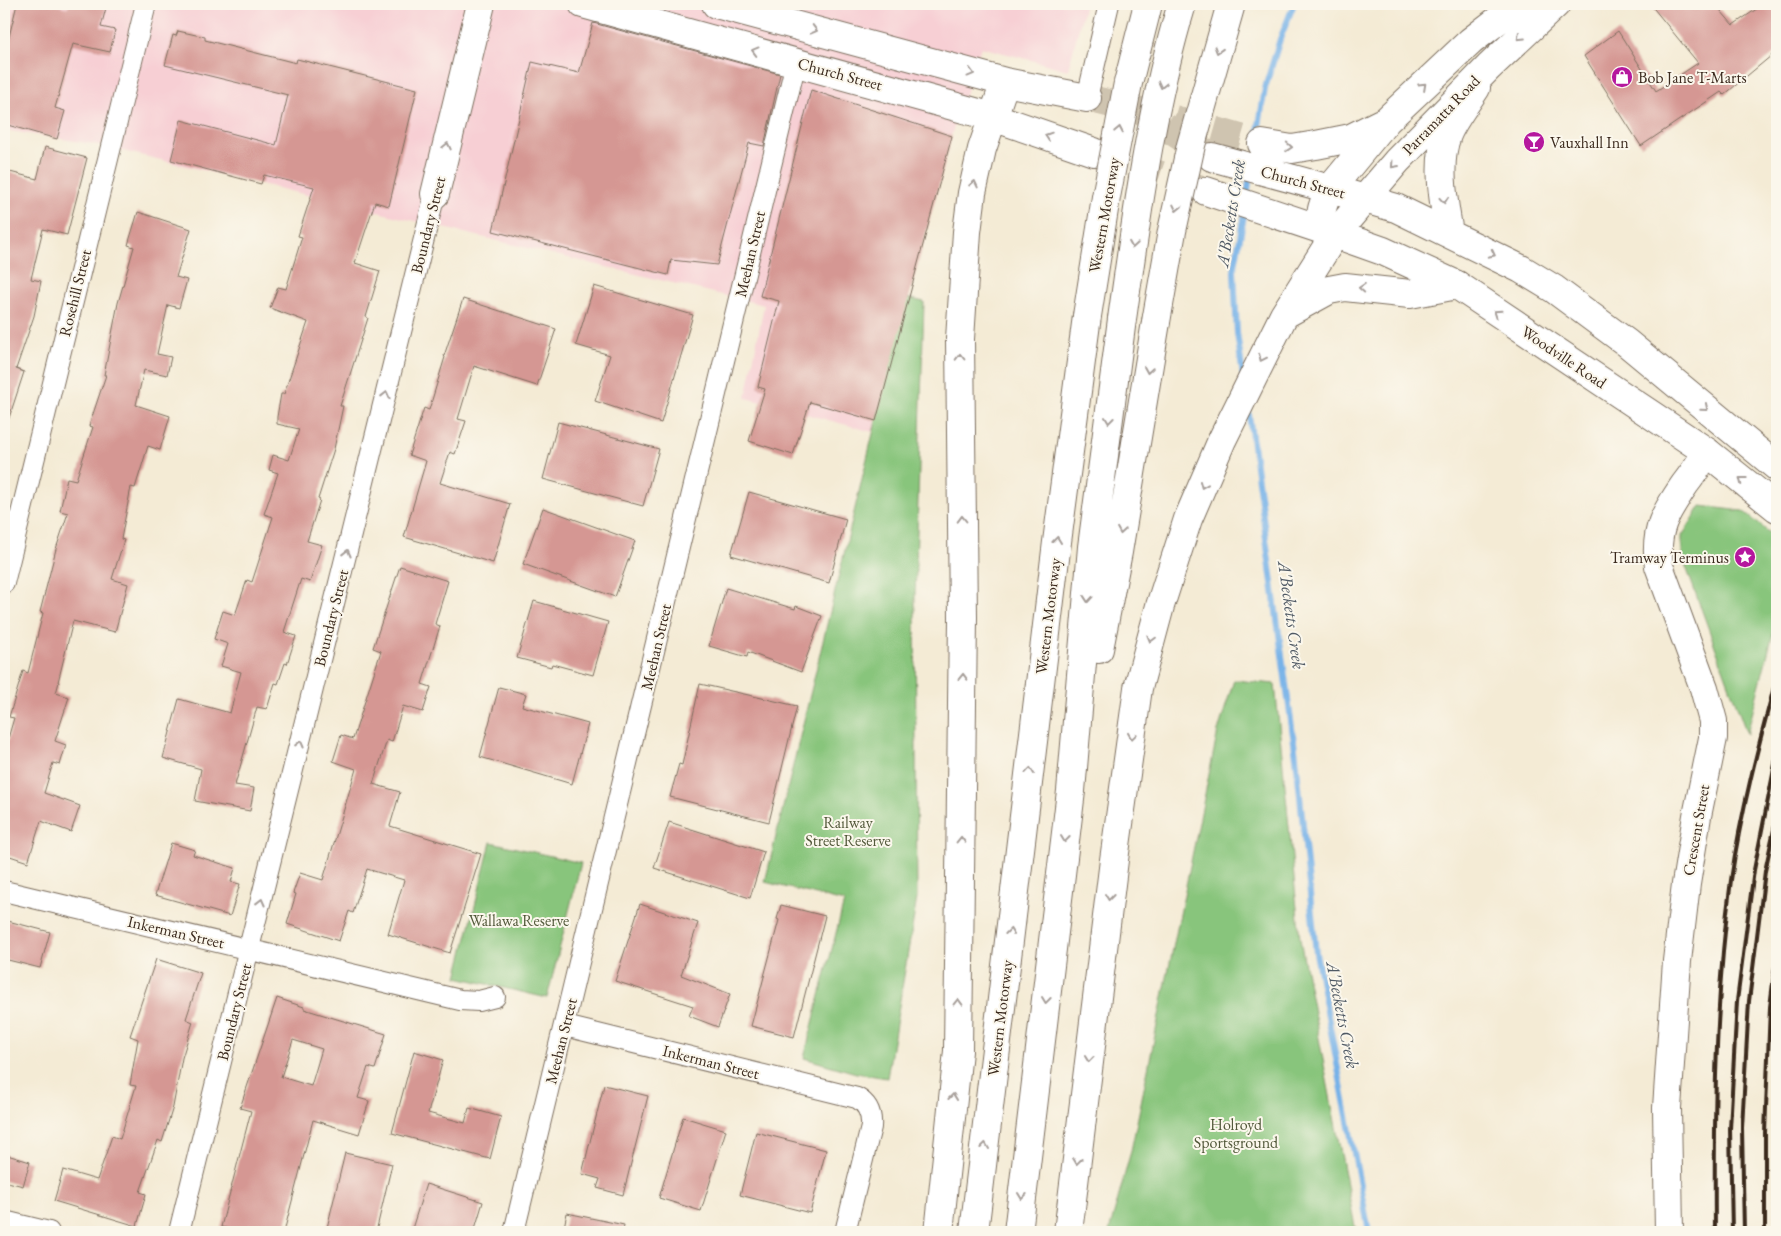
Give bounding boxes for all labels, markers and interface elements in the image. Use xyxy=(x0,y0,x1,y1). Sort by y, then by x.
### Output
one-way arrow xyxy=(810,24,819,35)
one-way arrow xyxy=(1517,31,1526,40)
one-way arrow xyxy=(750,46,759,57)
one-way arrow xyxy=(1213,46,1223,54)
street label: Church Street xyxy=(796,53,884,95)
shop icon: Bob Jane T-Marts xyxy=(1610,65,1634,89)
one-way arrow xyxy=(966,67,975,77)
place label: Bob Jane T-Marts xyxy=(1638,67,1747,88)
street label: Parramatta Road xyxy=(1398,70,1485,160)
one-way arrow xyxy=(1157,81,1168,90)
one-way arrow xyxy=(1417,83,1426,92)
one-way arrow xyxy=(1113,126,1124,135)
bar icon: Vauxhall Inn xyxy=(1522,130,1546,154)
one-way arrow xyxy=(1044,132,1053,142)
place label: Vauxhall Inn xyxy=(1550,132,1629,153)
one-way arrow xyxy=(441,142,452,151)
one-way arrow xyxy=(1285,142,1293,153)
street label: Western Motorway xyxy=(1084,155,1125,274)
water label: A'Becketts Creek xyxy=(1210,157,1250,270)
one-way arrow xyxy=(1390,159,1399,168)
street label: Church Street xyxy=(1259,161,1347,203)
street label: Boundary Street xyxy=(406,174,450,276)
one-way arrow xyxy=(968,180,979,189)
one-way arrow xyxy=(1438,197,1449,205)
one-way arrow xyxy=(1172,203,1183,212)
street label: Meehan Street xyxy=(730,209,770,299)
one-way arrow xyxy=(1128,241,1139,249)
street label: Rosehill Street xyxy=(54,247,96,339)
one-way arrow xyxy=(1487,248,1496,258)
one-way arrow xyxy=(1357,283,1365,294)
one-way arrow xyxy=(1494,310,1503,319)
street label: Woodville Road xyxy=(1517,321,1611,394)
one-way arrow xyxy=(955,353,965,360)
one-way arrow xyxy=(1258,353,1268,362)
one-way arrow xyxy=(1143,366,1153,375)
one-way arrow xyxy=(380,390,391,399)
one-way arrow xyxy=(1699,402,1708,410)
one-way arrow xyxy=(1104,416,1115,424)
one-way arrow xyxy=(1739,477,1748,485)
one-way arrow xyxy=(1198,480,1209,489)
one-way arrow xyxy=(957,515,967,523)
one-way arrow xyxy=(1117,526,1127,535)
one-way arrow xyxy=(1051,536,1062,544)
place icon: Tramway Terminus xyxy=(1733,545,1757,569)
place label: Tramway Terminus xyxy=(1610,547,1729,568)
one-way arrow xyxy=(341,548,352,557)
street label: Western Motorway xyxy=(1030,556,1066,675)
water label: A'Becketts Creek xyxy=(1273,558,1311,670)
street label: Boundary Street xyxy=(309,567,353,669)
one-way arrow xyxy=(1083,595,1094,603)
street label: Meehan Street xyxy=(636,602,676,692)
one-way arrow xyxy=(1146,634,1157,643)
one-way arrow xyxy=(957,673,968,681)
one-way arrow xyxy=(1127,732,1137,741)
one-way arrow xyxy=(294,740,305,749)
one-way arrow xyxy=(1024,767,1035,775)
street label: Crescent Street xyxy=(1678,783,1714,877)
park label: Railway Street Reserve xyxy=(805,812,891,851)
one-way arrow xyxy=(955,835,966,843)
one-way arrow xyxy=(1060,835,1071,843)
one-way arrow xyxy=(1104,894,1115,902)
one-way arrow xyxy=(255,898,266,907)
park label: Wallawa Reserve xyxy=(469,910,569,931)
street label: Inkerman Street xyxy=(126,911,226,953)
one-way arrow xyxy=(1005,928,1015,937)
water label: A'Becketts Creek xyxy=(1321,957,1365,1071)
street label: Western Motorway xyxy=(982,958,1018,1077)
street label: Boundary Street xyxy=(212,961,256,1063)
street label: Meehan Street xyxy=(540,996,582,1086)
one-way arrow xyxy=(1041,997,1052,1005)
one-way arrow xyxy=(953,998,964,1006)
street label: Inkerman Street xyxy=(661,1040,761,1084)
one-way arrow xyxy=(1084,1055,1095,1063)
one-way arrow xyxy=(947,1092,958,1100)
park label: Holroyd Sportsground xyxy=(1194,1114,1279,1153)
one-way arrow xyxy=(979,1141,990,1149)
one-way arrow xyxy=(1072,1157,1083,1165)
one-way arrow xyxy=(1017,1193,1028,1201)

